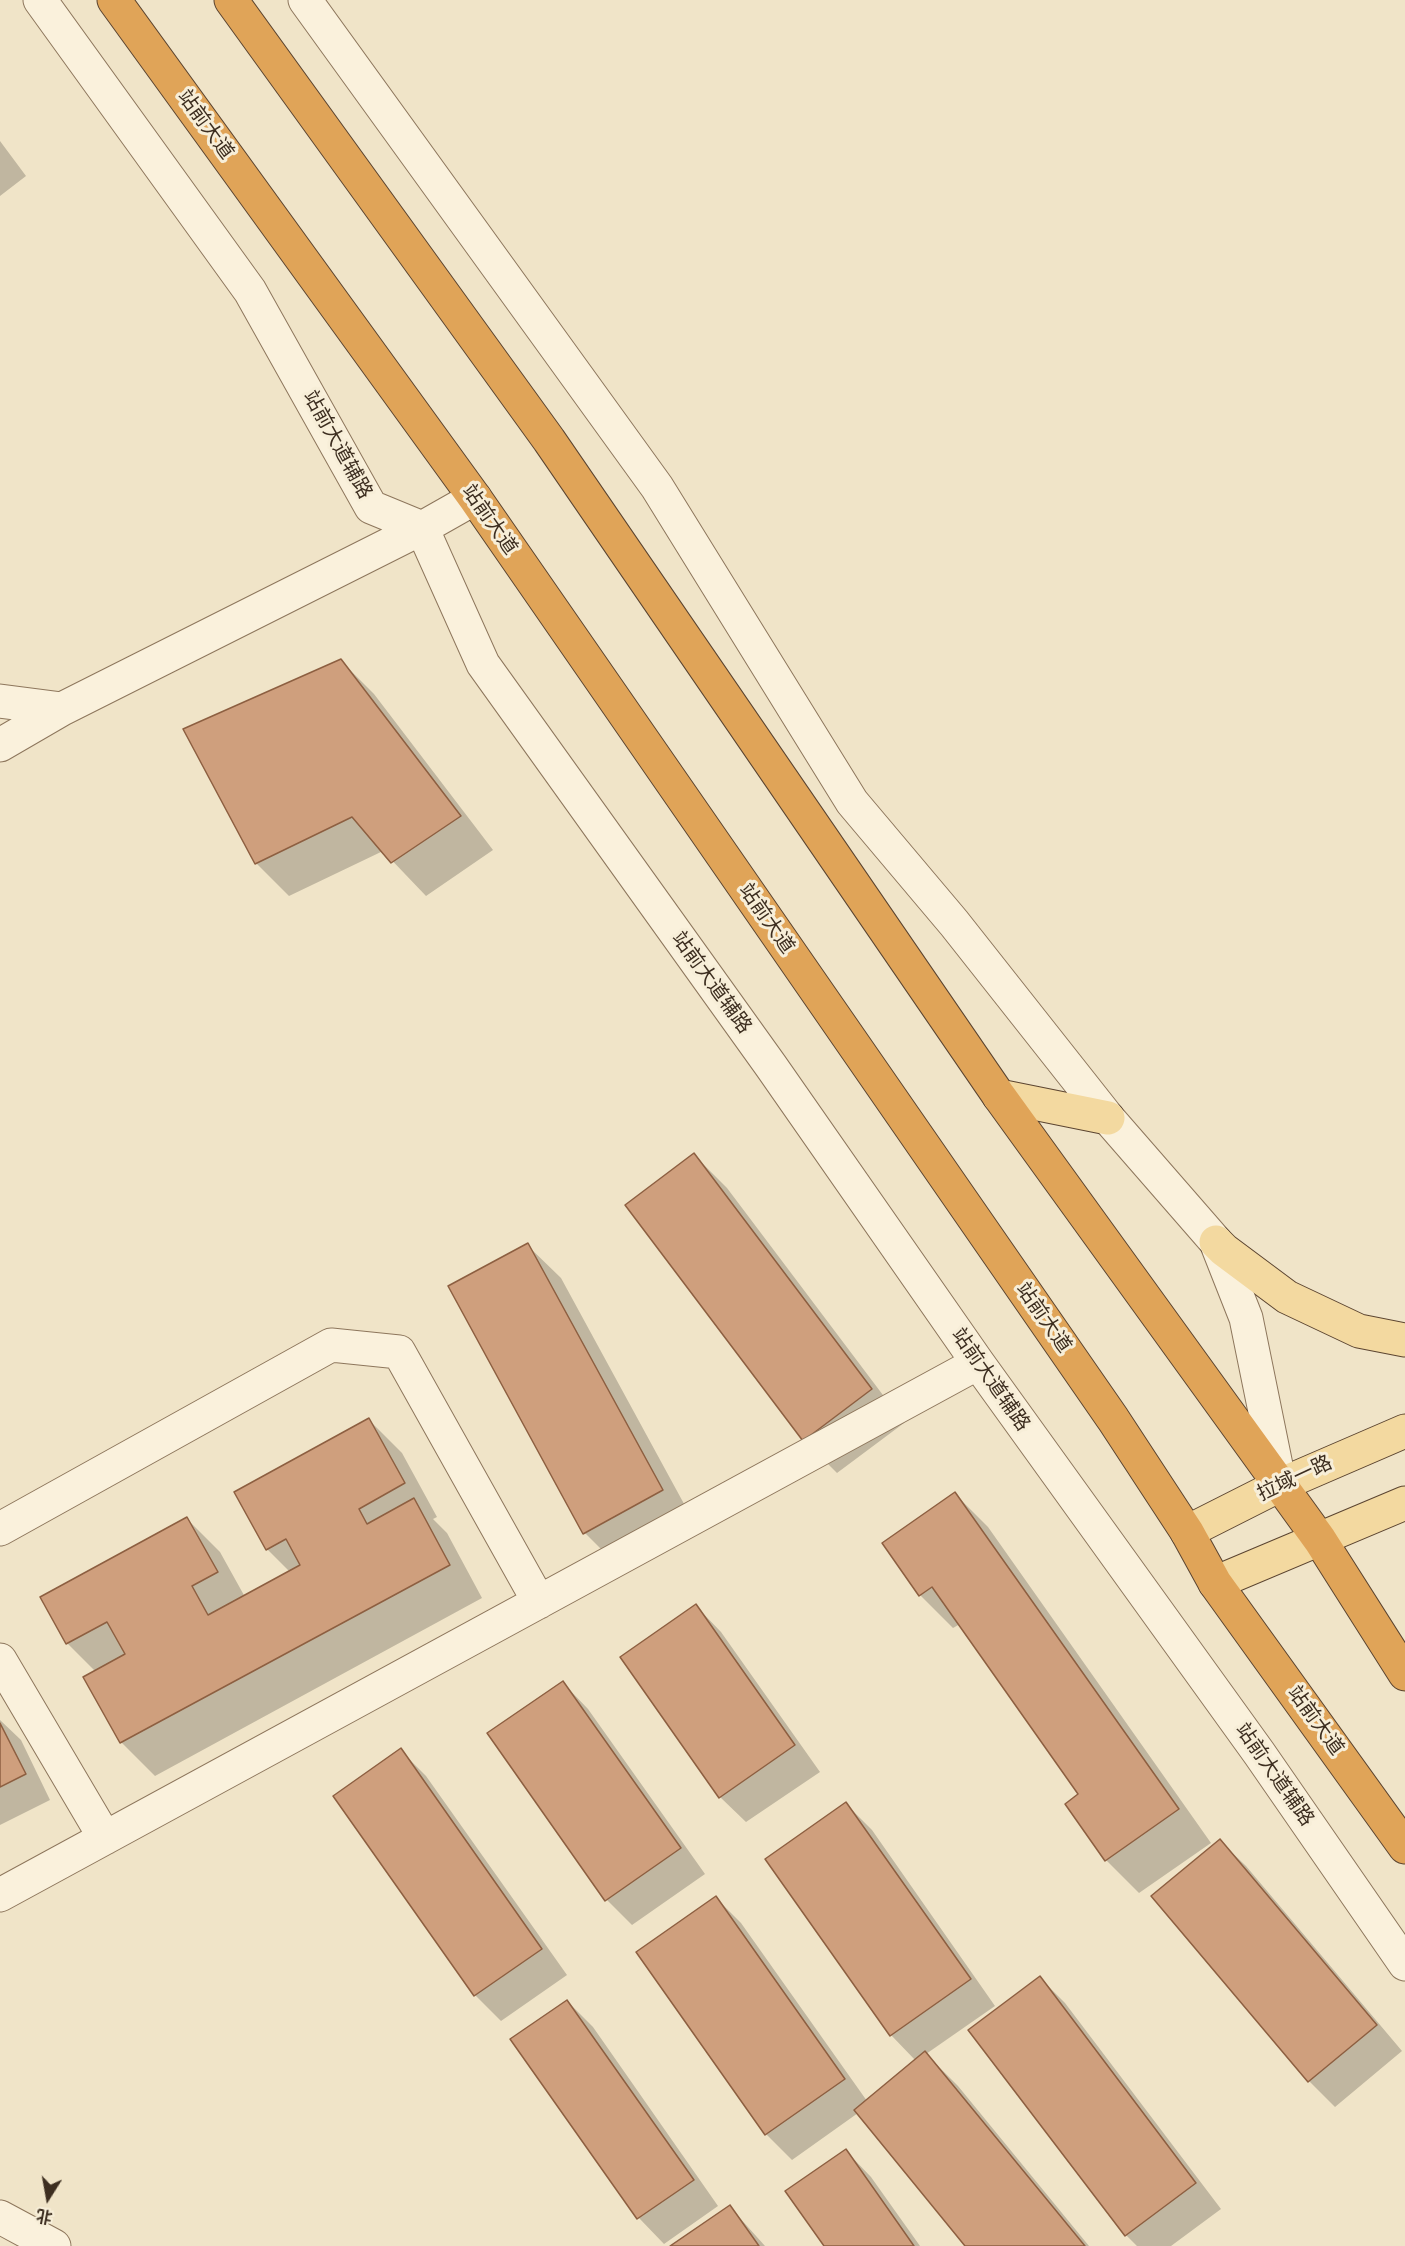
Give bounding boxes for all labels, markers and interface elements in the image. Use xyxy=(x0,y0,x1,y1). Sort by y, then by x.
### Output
street label: 站前大道 xyxy=(172,86,238,164)
street label: 站前大道辅路 xyxy=(297,387,377,503)
street label: 站前大道 xyxy=(456,480,522,560)
street label: 站前大道 xyxy=(733,879,799,959)
street label: 站前大道辅路 xyxy=(666,927,756,1039)
street label: 站前大道 xyxy=(1010,1278,1076,1358)
street label: 站前大道辅路 xyxy=(946,1324,1034,1436)
street label: 拉域一路 xyxy=(1254,1451,1336,1507)
street label: 站前大道 xyxy=(1282,1682,1348,1760)
street label: 站前大道辅路 xyxy=(1230,1719,1318,1831)
north arrow xyxy=(18,2168,78,2228)
text: 北 xyxy=(35,2206,54,2226)

